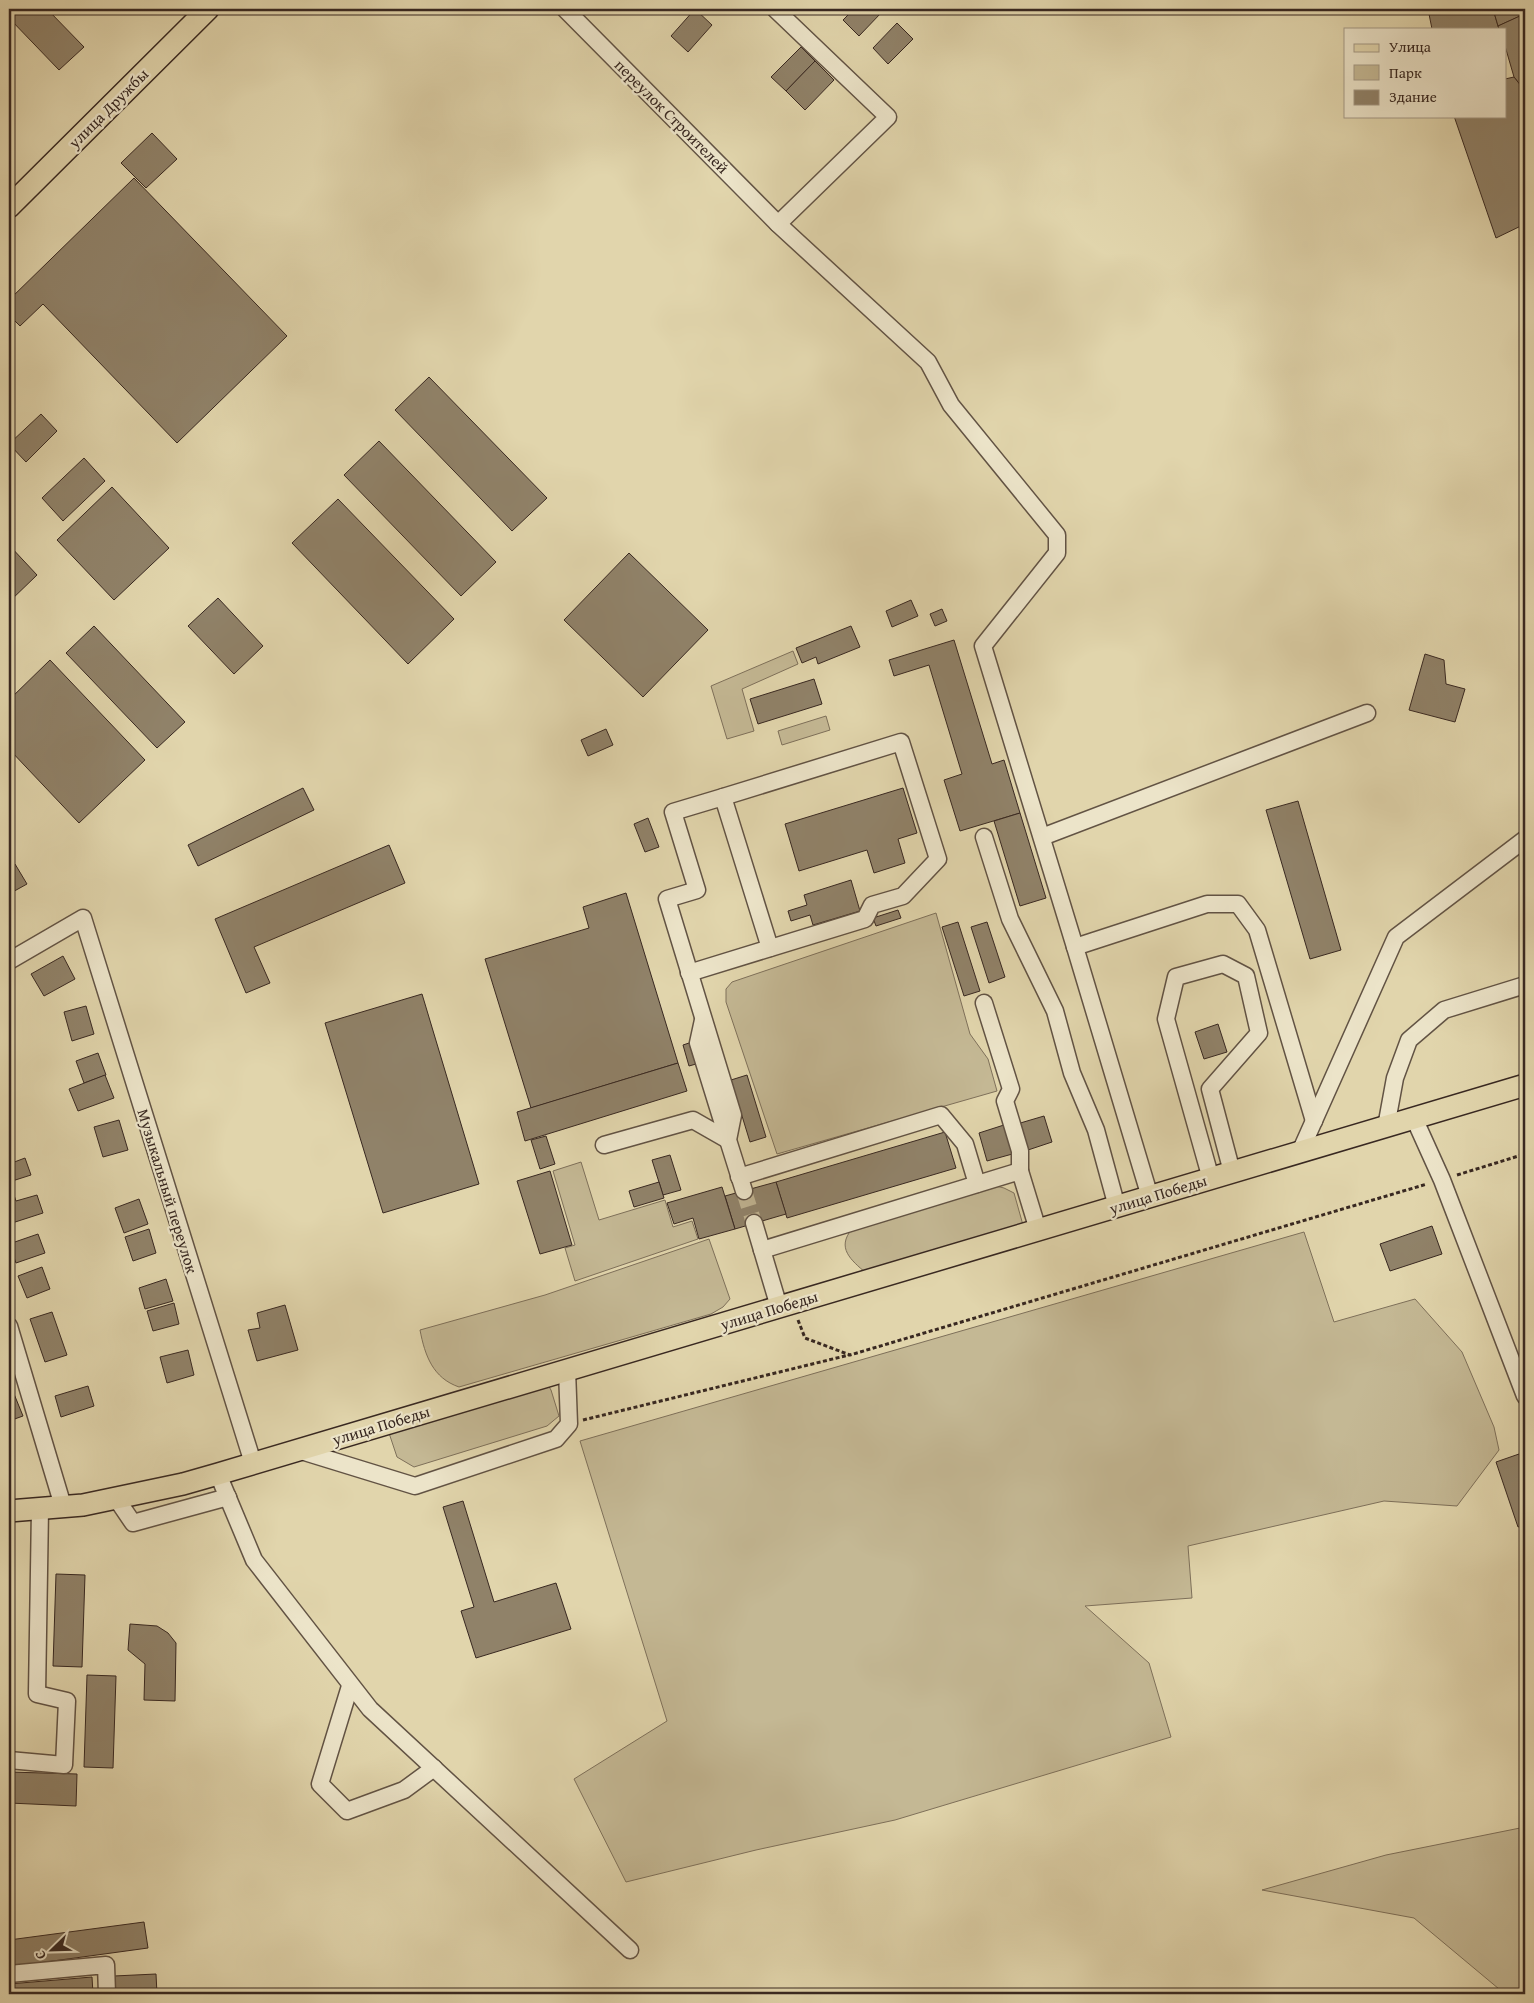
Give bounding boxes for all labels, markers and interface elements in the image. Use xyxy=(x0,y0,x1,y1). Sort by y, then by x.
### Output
legend xyxy=(1344,28,1506,118)
text: Улица xyxy=(1389,36,1432,57)
street label: переулок Строителей xyxy=(609,53,735,179)
street label: улица Дружбы xyxy=(62,62,154,154)
text: Парк xyxy=(1389,62,1422,83)
text: Здание xyxy=(1389,86,1437,107)
street label: Музыкальный переулок xyxy=(132,1106,205,1277)
street label: улица Победы xyxy=(1105,1168,1210,1221)
street label: улица Победы xyxy=(716,1284,821,1337)
street label: улица Победы xyxy=(328,1399,433,1452)
north arrow xyxy=(28,1926,78,1976)
text: С xyxy=(29,1947,51,1963)

